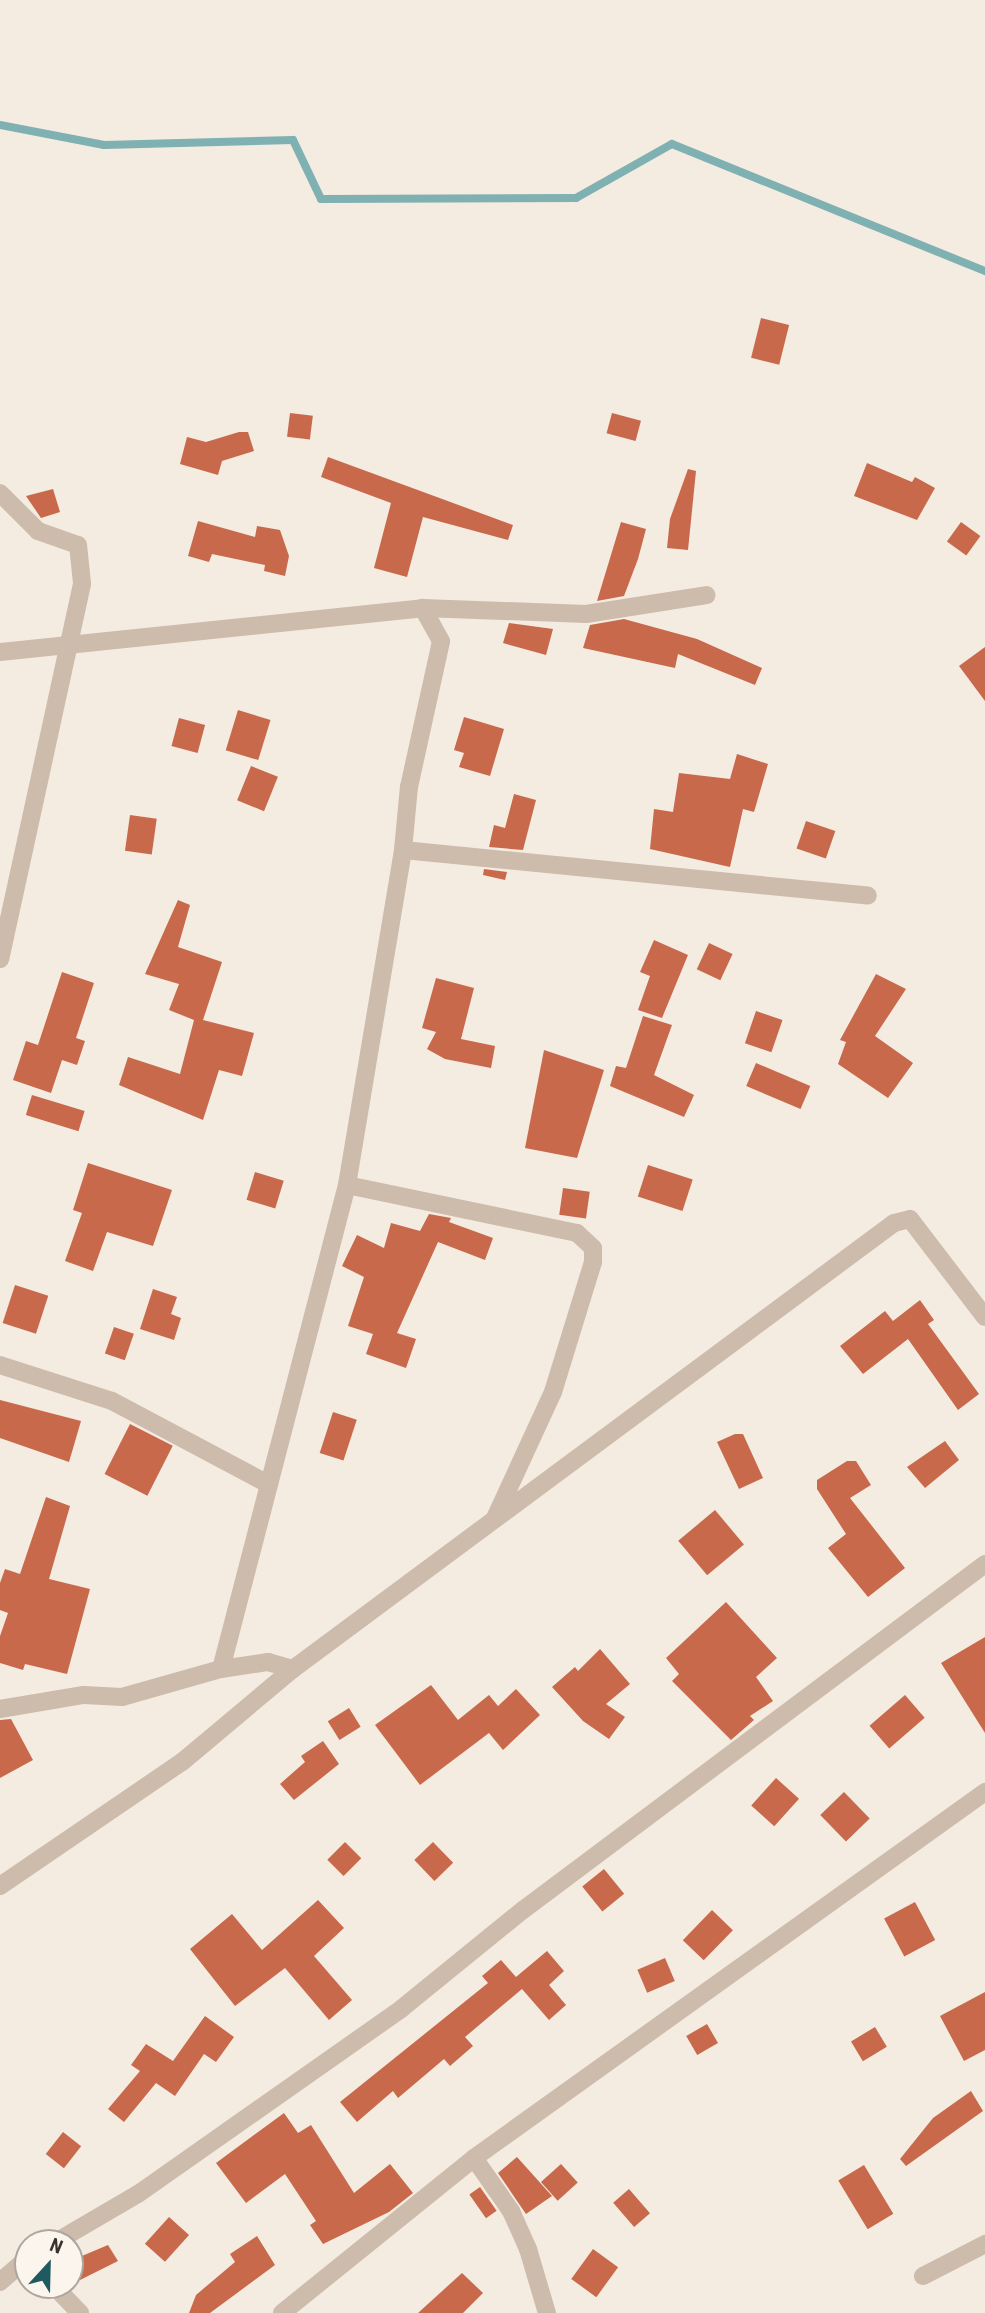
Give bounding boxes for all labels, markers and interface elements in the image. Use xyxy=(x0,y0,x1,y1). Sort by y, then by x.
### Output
north arrow xyxy=(14,2229,84,2299)
text: N xyxy=(47,2233,66,2259)

